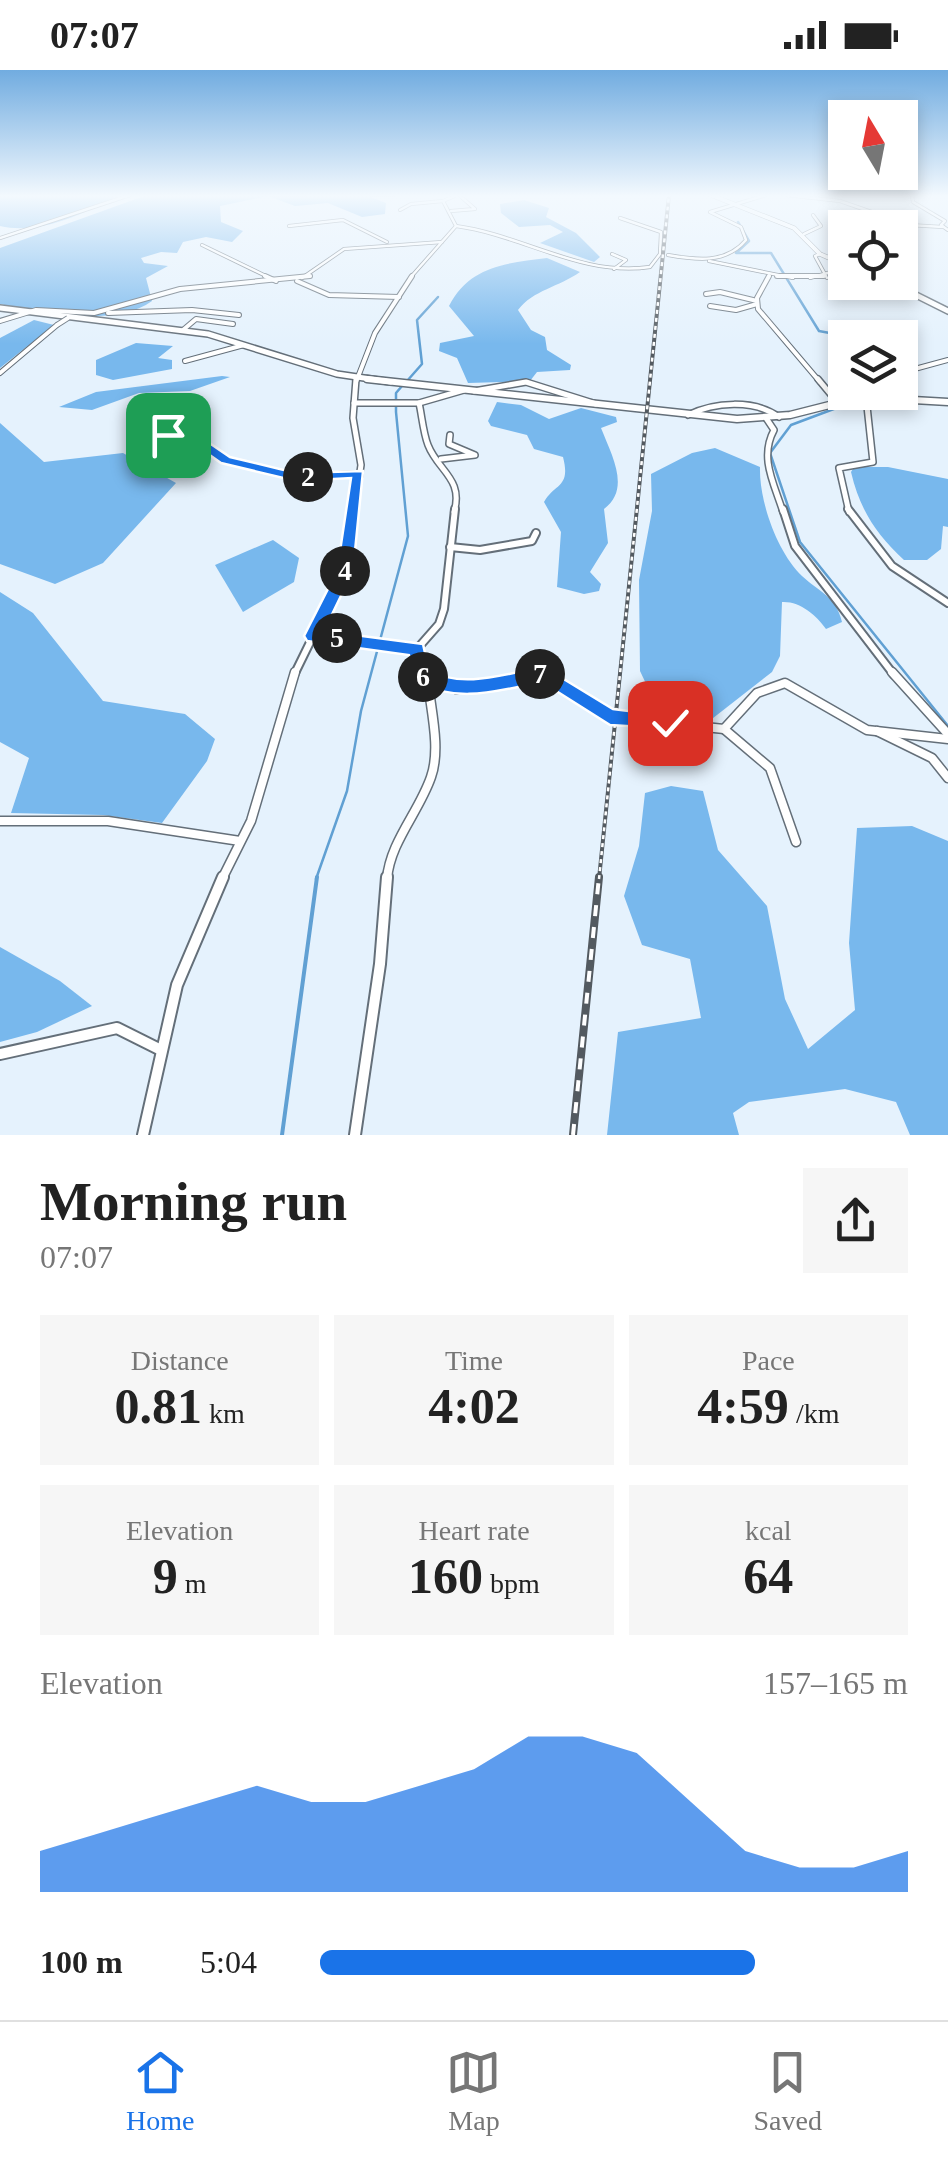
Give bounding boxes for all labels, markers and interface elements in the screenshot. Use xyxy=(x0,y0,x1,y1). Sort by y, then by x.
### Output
text: 07:07 xyxy=(50,14,139,56)
north arrow xyxy=(828,100,918,190)
map controls xyxy=(828,100,918,410)
button: locate xyxy=(828,210,918,300)
button: layers xyxy=(828,320,918,410)
pin xyxy=(126,393,211,478)
icon: arrive xyxy=(141,408,196,463)
pin: 2 xyxy=(283,452,333,502)
text: 2 xyxy=(301,461,315,492)
pin: 4 xyxy=(320,546,370,596)
text: 4 xyxy=(338,555,352,586)
pin: 5 xyxy=(312,613,362,663)
text: 5 xyxy=(330,622,344,653)
pin: 7 xyxy=(515,649,565,699)
pin: 6 xyxy=(398,652,448,702)
text: 7 xyxy=(533,658,547,689)
text: 6 xyxy=(416,661,430,692)
pin xyxy=(628,681,713,766)
icon: check xyxy=(643,696,698,751)
button: share xyxy=(803,1168,908,1273)
text: Morning run xyxy=(40,1171,347,1232)
text: 07:07 xyxy=(40,1239,113,1275)
text: Distance xyxy=(131,1345,229,1376)
text: Time xyxy=(445,1345,503,1376)
text: Pace xyxy=(742,1345,795,1376)
text: 0.81 xyxy=(115,1378,202,1434)
text: 4:02 xyxy=(428,1378,520,1434)
text: 4:59 xyxy=(697,1378,789,1434)
text: km xyxy=(202,1398,245,1429)
text: /km xyxy=(789,1398,839,1429)
text: Elevation xyxy=(126,1515,233,1546)
text: Heart rate xyxy=(418,1515,530,1546)
text: kcal xyxy=(745,1515,792,1546)
text: 9 xyxy=(153,1548,178,1604)
text: 160 xyxy=(408,1548,483,1604)
text: 64 xyxy=(743,1548,793,1604)
text: m xyxy=(178,1568,207,1599)
text: bpm xyxy=(483,1568,540,1599)
text: Elevation xyxy=(40,1665,163,1701)
text: 157–165 m xyxy=(763,1665,908,1701)
text: 100 m xyxy=(40,1944,123,1980)
text: 5:04 xyxy=(200,1944,257,1980)
tab: Home xyxy=(126,2045,194,2137)
tab: Map xyxy=(446,2045,501,2137)
tab: Saved xyxy=(754,2045,822,2137)

